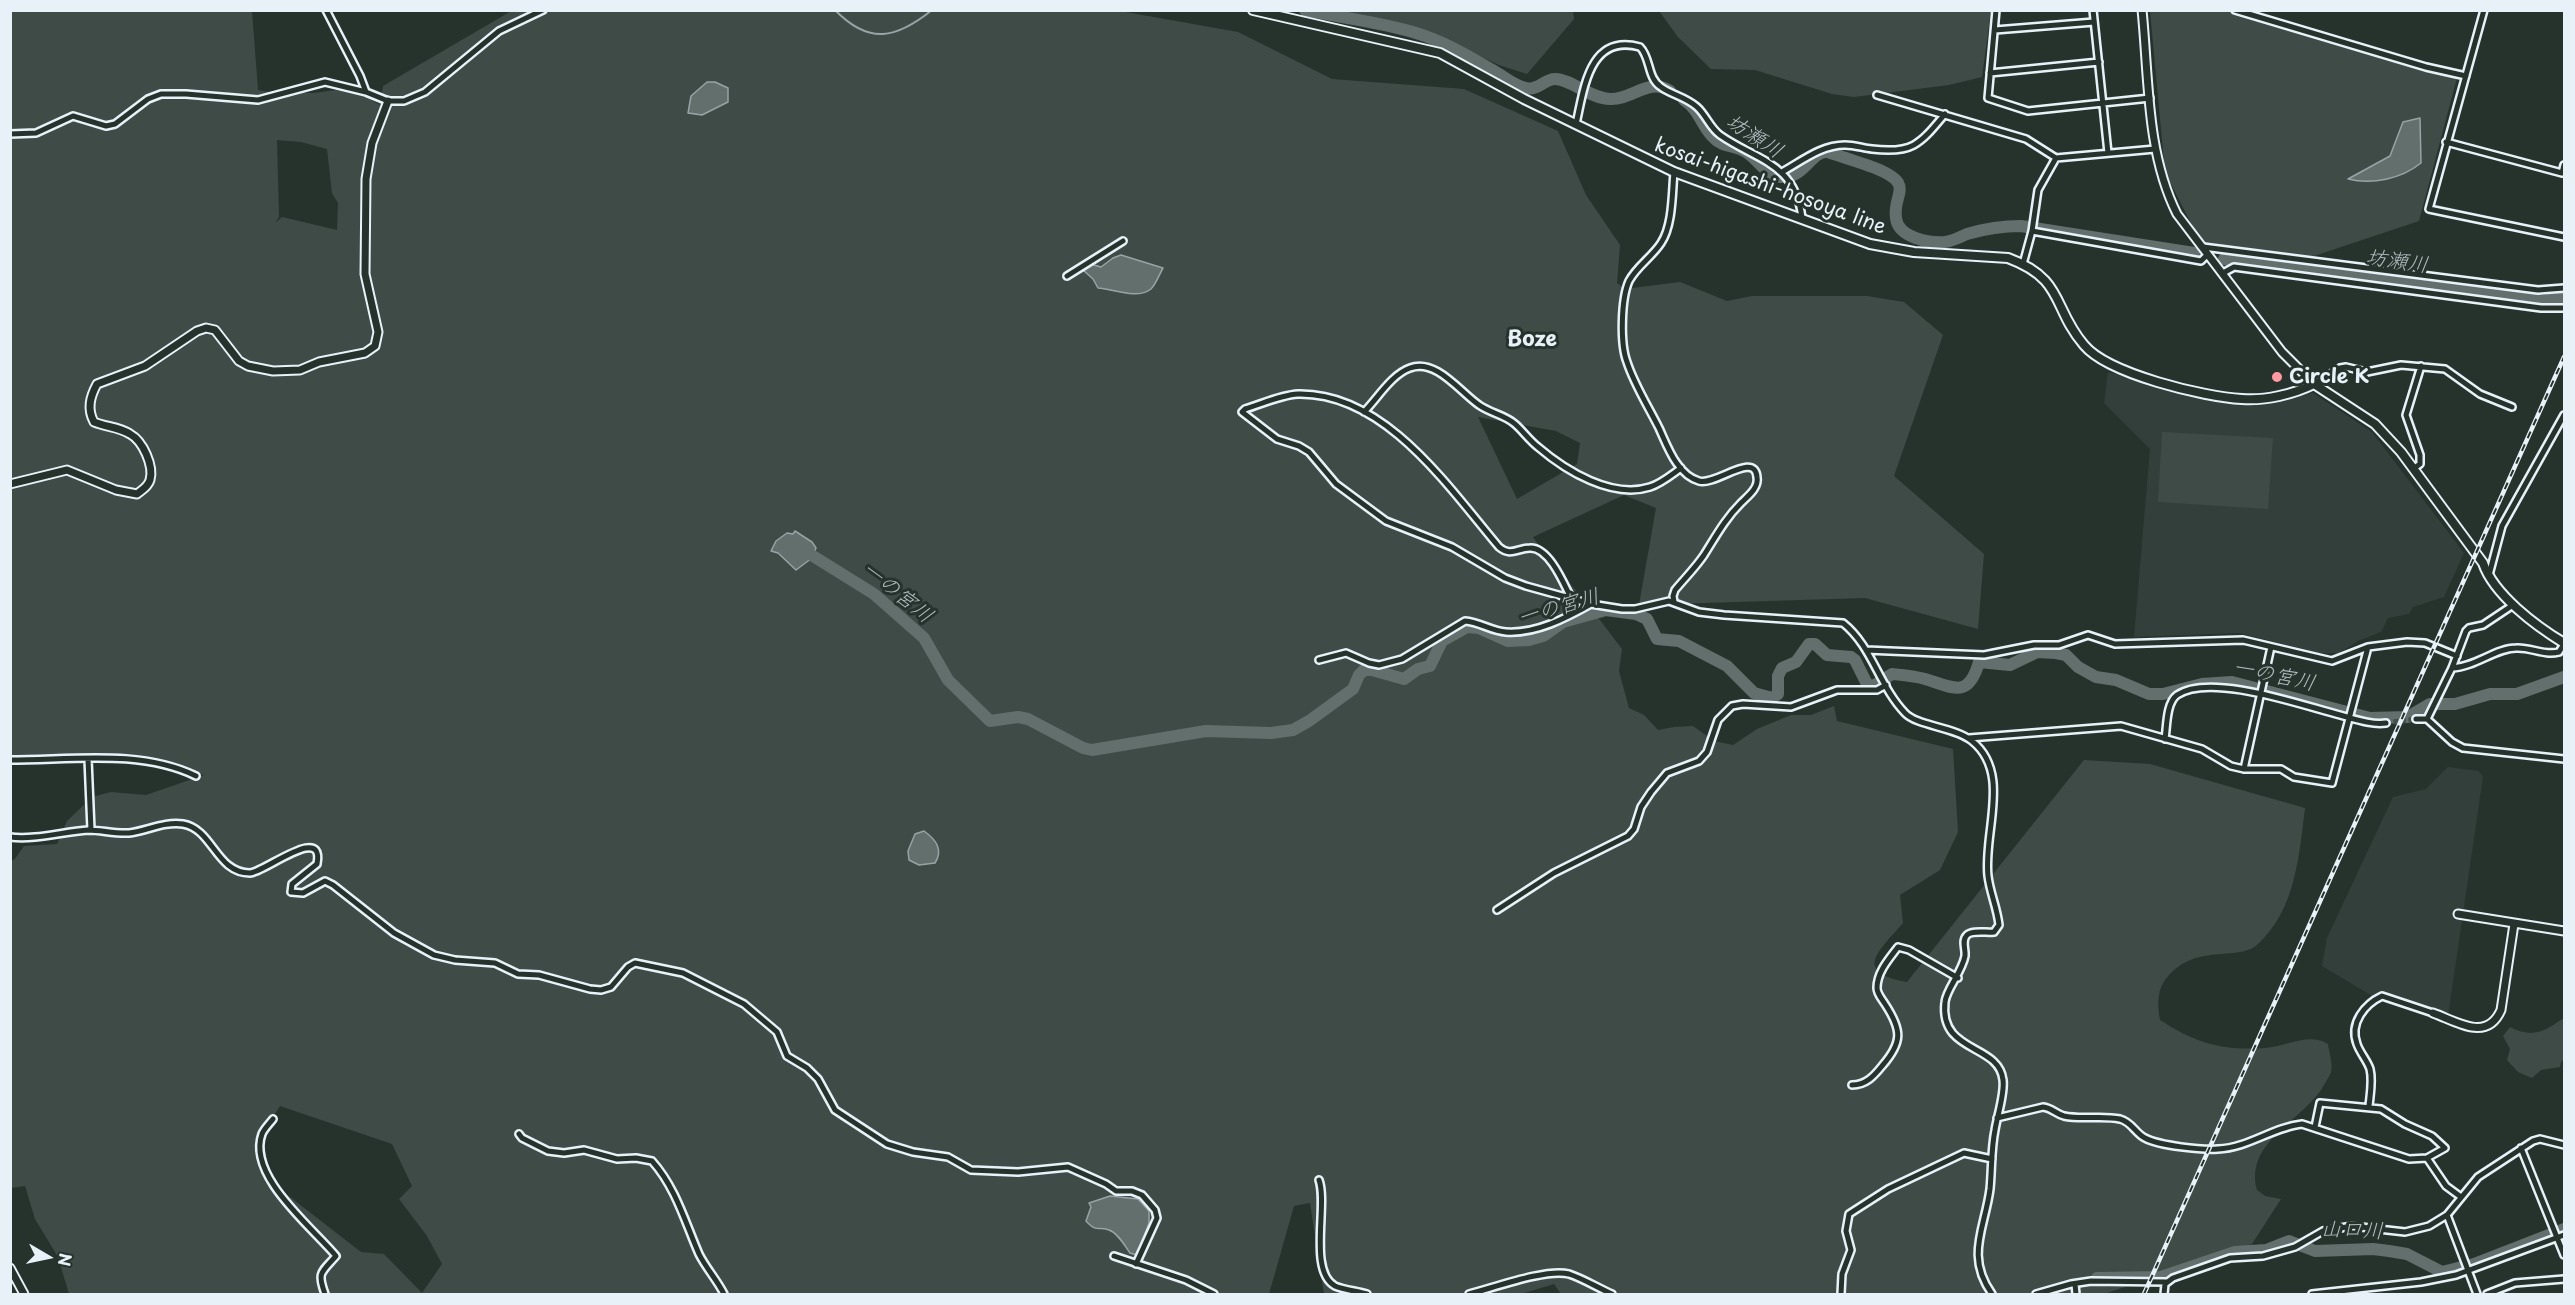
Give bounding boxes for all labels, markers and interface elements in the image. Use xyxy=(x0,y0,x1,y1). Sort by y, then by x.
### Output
water label: 坊瀬川 xyxy=(1721,109,1787,165)
street label: kosai-higashi-hosoya line xyxy=(1651,134,1889,240)
water label: 坊瀬川 xyxy=(2364,245,2430,279)
district label: Boze xyxy=(1507,327,1557,353)
place label: Circle K xyxy=(2289,365,2369,389)
marker: Circle K xyxy=(2270,370,2284,384)
water label: 一の宮川 xyxy=(856,557,938,629)
water label: 一の宮川 xyxy=(1515,584,1603,632)
water label: 一の宮川 xyxy=(2230,655,2318,697)
water label: 山口川 xyxy=(2320,1217,2384,1245)
north arrow xyxy=(18,1227,78,1287)
text: N xyxy=(53,1252,79,1268)

